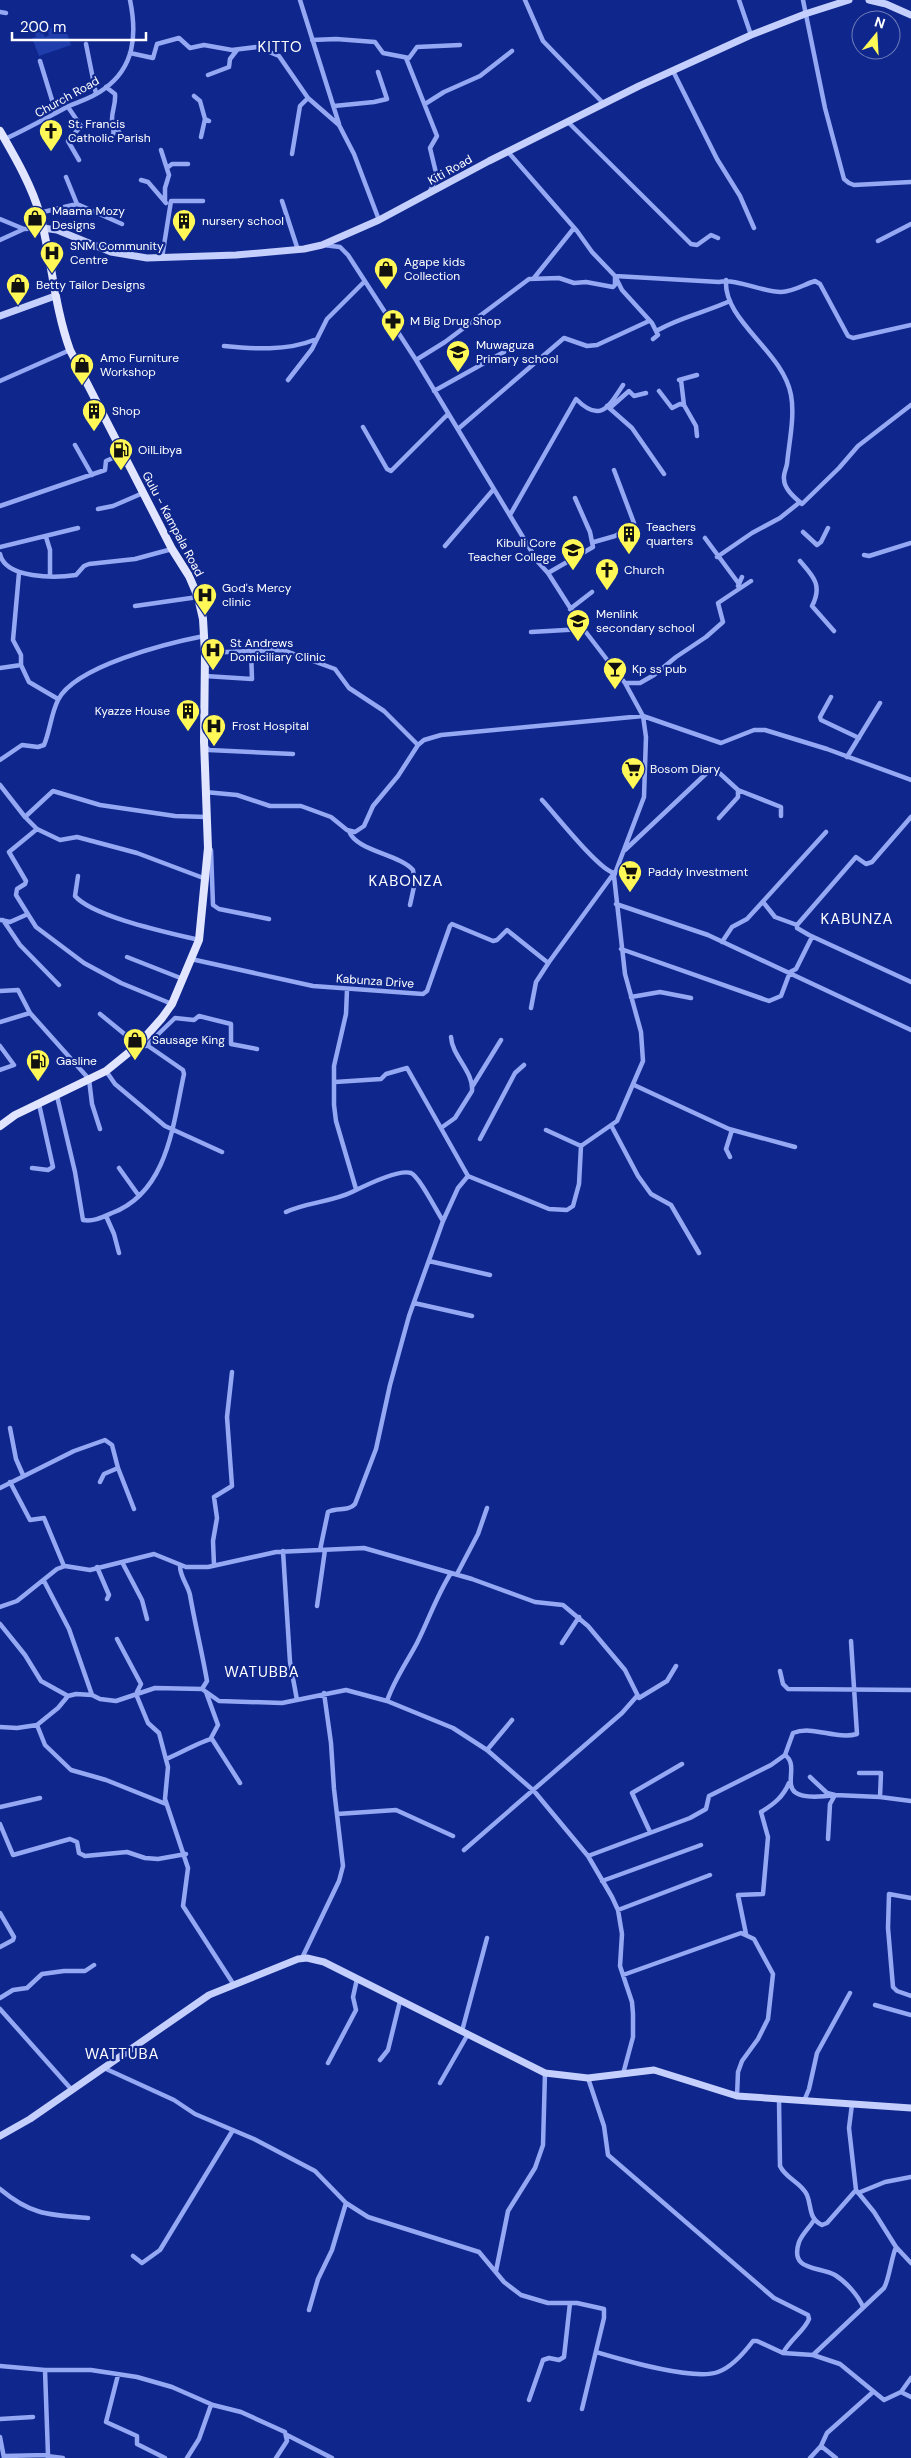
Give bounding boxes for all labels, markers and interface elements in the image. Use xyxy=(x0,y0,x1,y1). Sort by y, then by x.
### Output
scale bar xyxy=(12,10,146,42)
north arrow xyxy=(851,10,901,60)
text: N xyxy=(872,12,888,33)
text: 200 m xyxy=(20,17,66,37)
district label: KITTO xyxy=(257,37,303,57)
street label: Church Road xyxy=(32,73,102,121)
place label: St. Francis Catholic Parish xyxy=(68,116,151,146)
church icon: St. Francis Catholic Parish xyxy=(38,118,64,152)
street label: Kiti Road xyxy=(425,151,475,189)
place label: Maama Mozy Designs xyxy=(52,203,125,233)
shop icon: Maama Mozy Designs xyxy=(22,205,48,239)
building icon: nursery school xyxy=(171,208,197,242)
place label: nursery school xyxy=(202,213,284,229)
place label: SNM Community Centre xyxy=(70,238,164,268)
hospital icon: SNM Community Centre xyxy=(39,240,65,274)
place label: Agape kids Collection xyxy=(404,254,465,284)
shop icon: Agape kids Collection xyxy=(373,256,399,290)
shop icon: Betty Tailor Designs xyxy=(5,272,31,306)
place label: Betty Tailor Designs xyxy=(36,277,145,293)
pharmacy icon: M Big Drug Shop xyxy=(380,308,406,342)
place label: M Big Drug Shop xyxy=(410,313,501,329)
place label: Muwaguza Primary school xyxy=(476,337,559,367)
school or university icon: Muwaguza Primary school xyxy=(445,339,471,373)
place label: Amo Furniture Workshop xyxy=(100,350,179,380)
shop icon: Amo Furniture Workshop xyxy=(69,352,95,386)
building icon: Shop xyxy=(81,398,107,432)
place label: Shop xyxy=(112,403,141,419)
fuel station icon: OilLibya xyxy=(108,437,134,471)
place label: OilLibya xyxy=(138,442,182,458)
street label: Gulu - Kampala Road xyxy=(139,469,207,579)
place label: Teachers quarters xyxy=(646,519,696,549)
building icon: Teachers quarters xyxy=(616,521,642,555)
place label: Kibuli Core Teacher College xyxy=(468,535,556,565)
school or university icon: Kibuli Core Teacher College xyxy=(560,537,586,571)
church icon: Church xyxy=(594,557,620,591)
place label: Church xyxy=(624,562,664,578)
place label: God's Mercy clinic xyxy=(222,580,292,610)
hospital icon: God's Mercy clinic xyxy=(192,582,218,616)
place label: Menlink secondary school xyxy=(596,606,695,636)
school or university icon: Menlink secondary school xyxy=(565,608,591,642)
place label: St Andrews Domiciliary Clinic xyxy=(230,635,326,665)
hospital icon: St Andrews Domiciliary Clinic xyxy=(200,637,226,671)
bar icon: Kp ss pub xyxy=(602,656,628,690)
place label: Kp ss pub xyxy=(632,661,687,677)
building icon: Kyazze House xyxy=(175,698,201,732)
place label: Kyazze House xyxy=(95,703,170,719)
hospital icon: Frost Hospital xyxy=(201,713,227,747)
place label: Frost Hospital xyxy=(232,718,309,734)
supermarket icon: Bosom Diary xyxy=(620,756,646,790)
place label: Bosom Diary xyxy=(650,761,720,777)
supermarket icon: Paddy Investment xyxy=(617,859,643,893)
place label: Paddy Investment xyxy=(648,864,748,880)
district label: KABONZA xyxy=(369,871,443,891)
district label: KABUNZA xyxy=(820,909,894,929)
street label: Kabunza Drive xyxy=(335,970,415,992)
shop icon: Sausage King xyxy=(122,1027,148,1061)
place label: Sausage King xyxy=(152,1032,225,1048)
fuel station icon: Gasline xyxy=(25,1048,51,1082)
place label: Gasline xyxy=(56,1053,97,1069)
district label: WATUBBA xyxy=(224,1662,300,1682)
district label: WATTUBA xyxy=(85,2044,159,2064)

